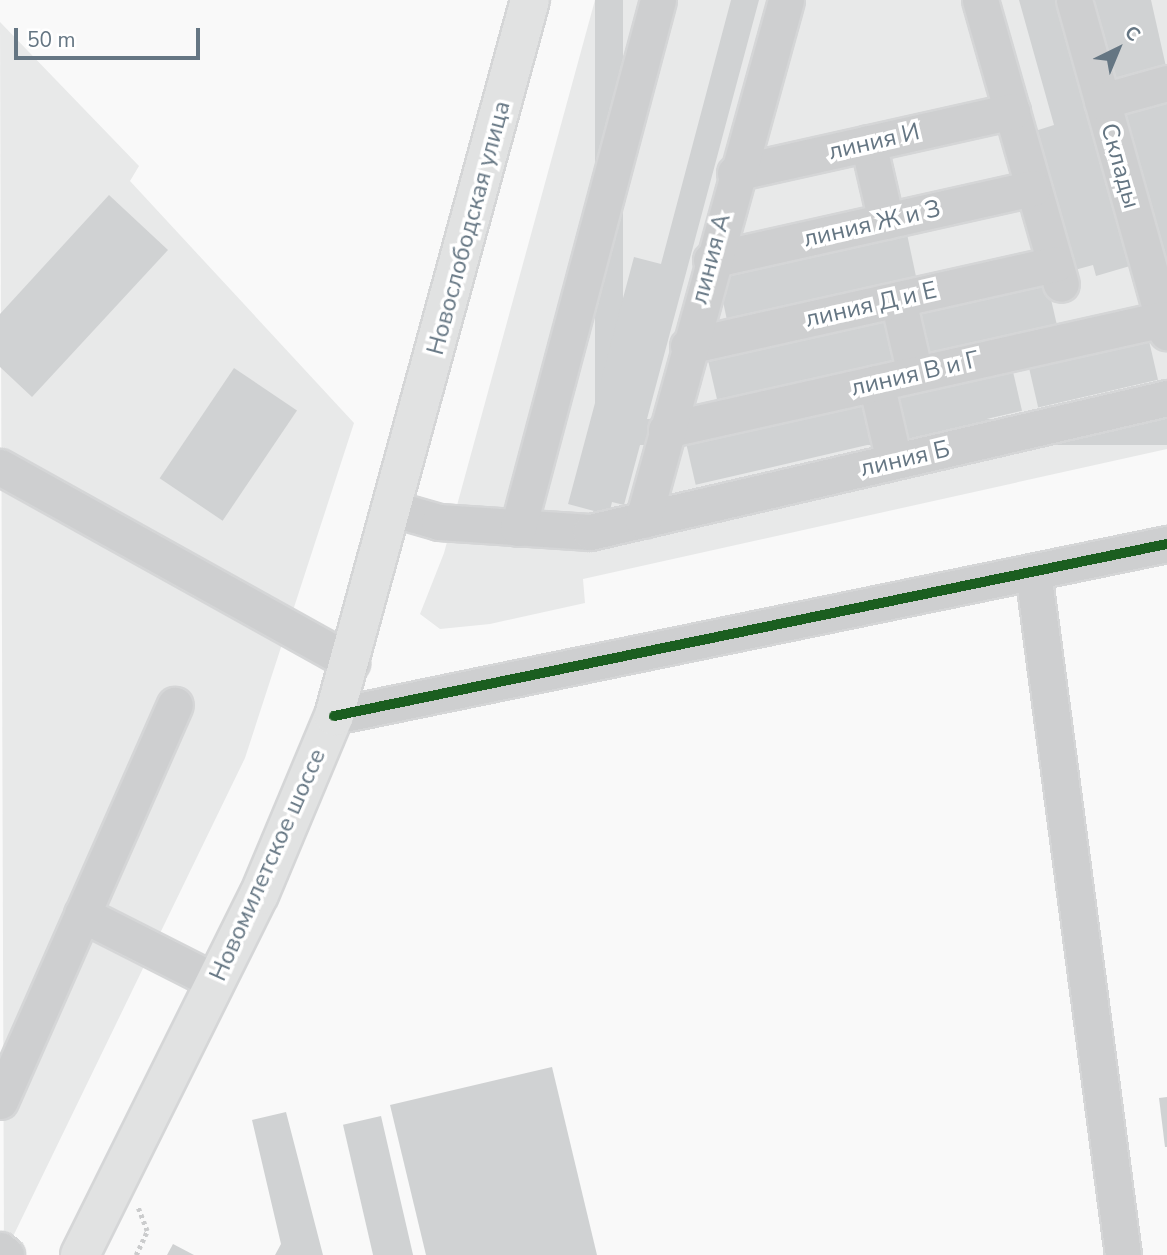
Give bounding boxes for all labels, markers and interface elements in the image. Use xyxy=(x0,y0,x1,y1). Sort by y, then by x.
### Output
scale bar xyxy=(18,14,203,58)
north arrow xyxy=(1083,14,1153,84)
text: С xyxy=(1119,20,1146,48)
text: 50 m xyxy=(27,26,76,54)
street label: Новослободская улица xyxy=(421,98,517,358)
street label: линия И xyxy=(826,118,922,166)
street label: Склады xyxy=(1094,120,1146,212)
street label: линия Ж и З xyxy=(801,194,943,254)
street label: линия А xyxy=(685,211,737,307)
street label: линия Д и Е xyxy=(802,276,940,334)
street label: линия В и Г xyxy=(848,345,982,403)
street label: линия Б xyxy=(858,435,952,483)
street label: Новомилетское шоссе xyxy=(204,744,332,986)

